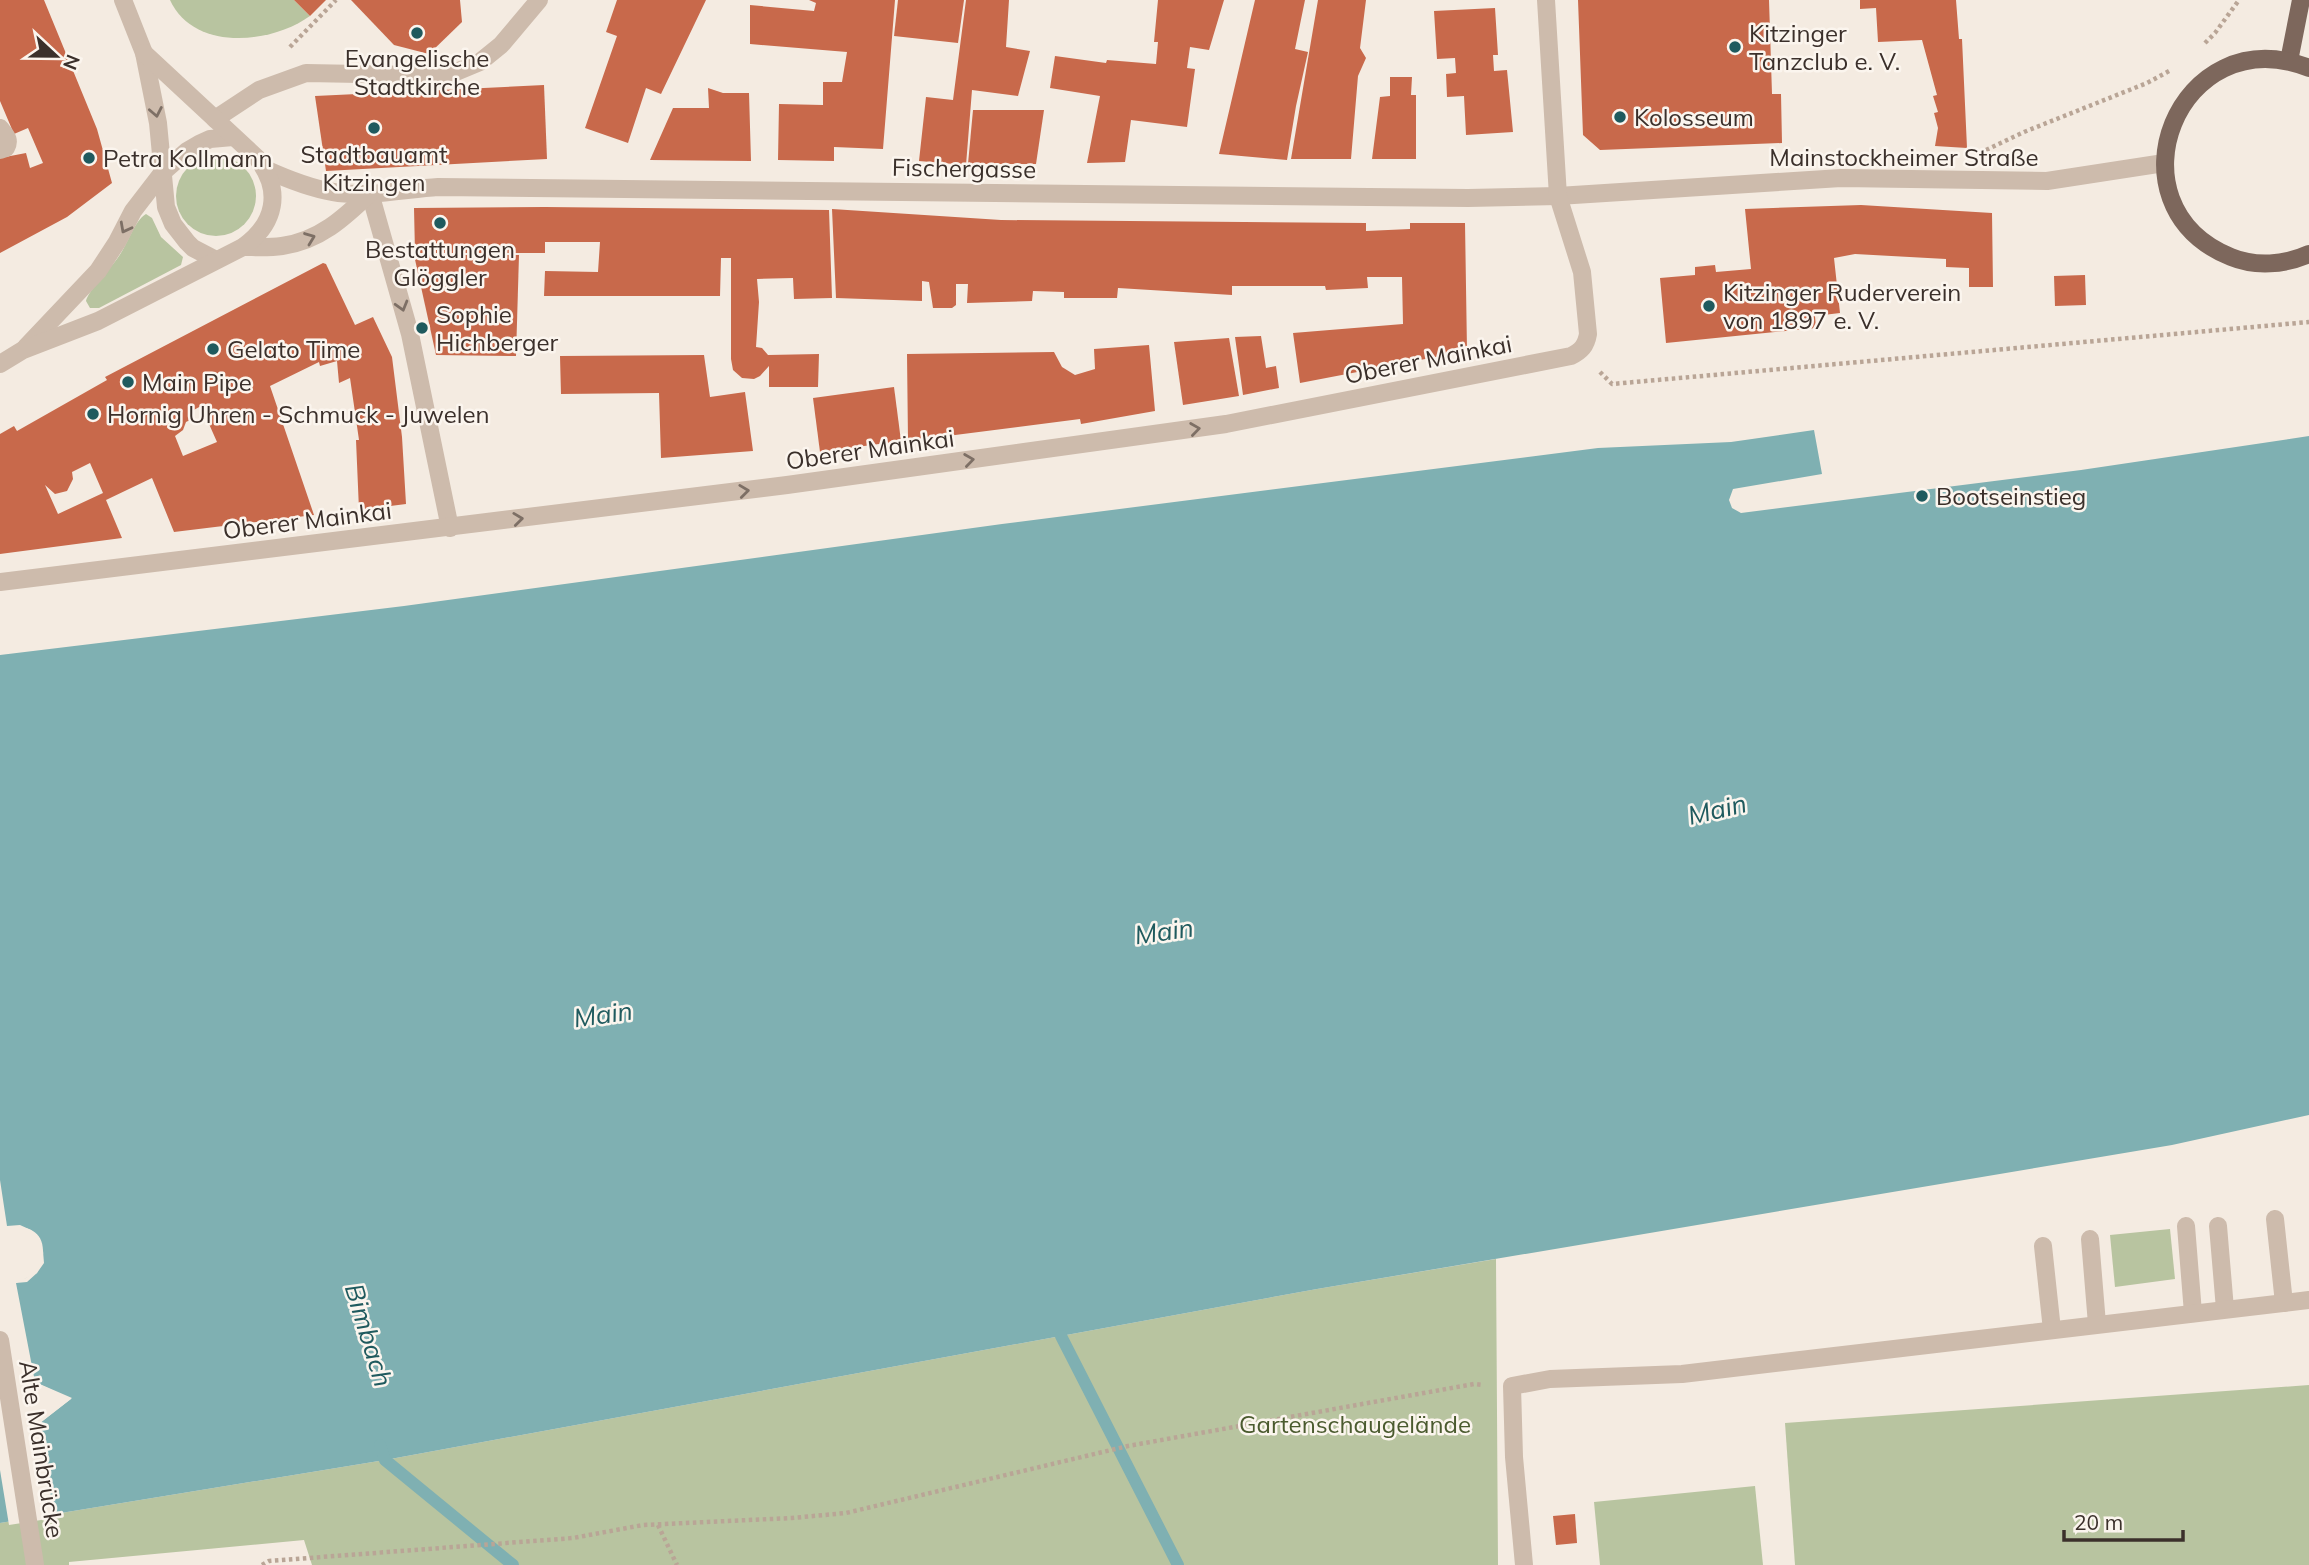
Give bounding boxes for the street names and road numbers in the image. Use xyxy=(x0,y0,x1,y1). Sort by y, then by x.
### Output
street label: Mainstockheimer Straße xyxy=(1769,142,2039,172)
street label: Fischergasse xyxy=(892,152,1036,184)
street label: Oberer Mainkai xyxy=(1342,328,1514,390)
street label: Oberer Mainkai xyxy=(784,422,956,476)
street label: Oberer Mainkai xyxy=(221,495,393,545)
street label: Alte Mainbrücke xyxy=(13,1358,71,1540)

